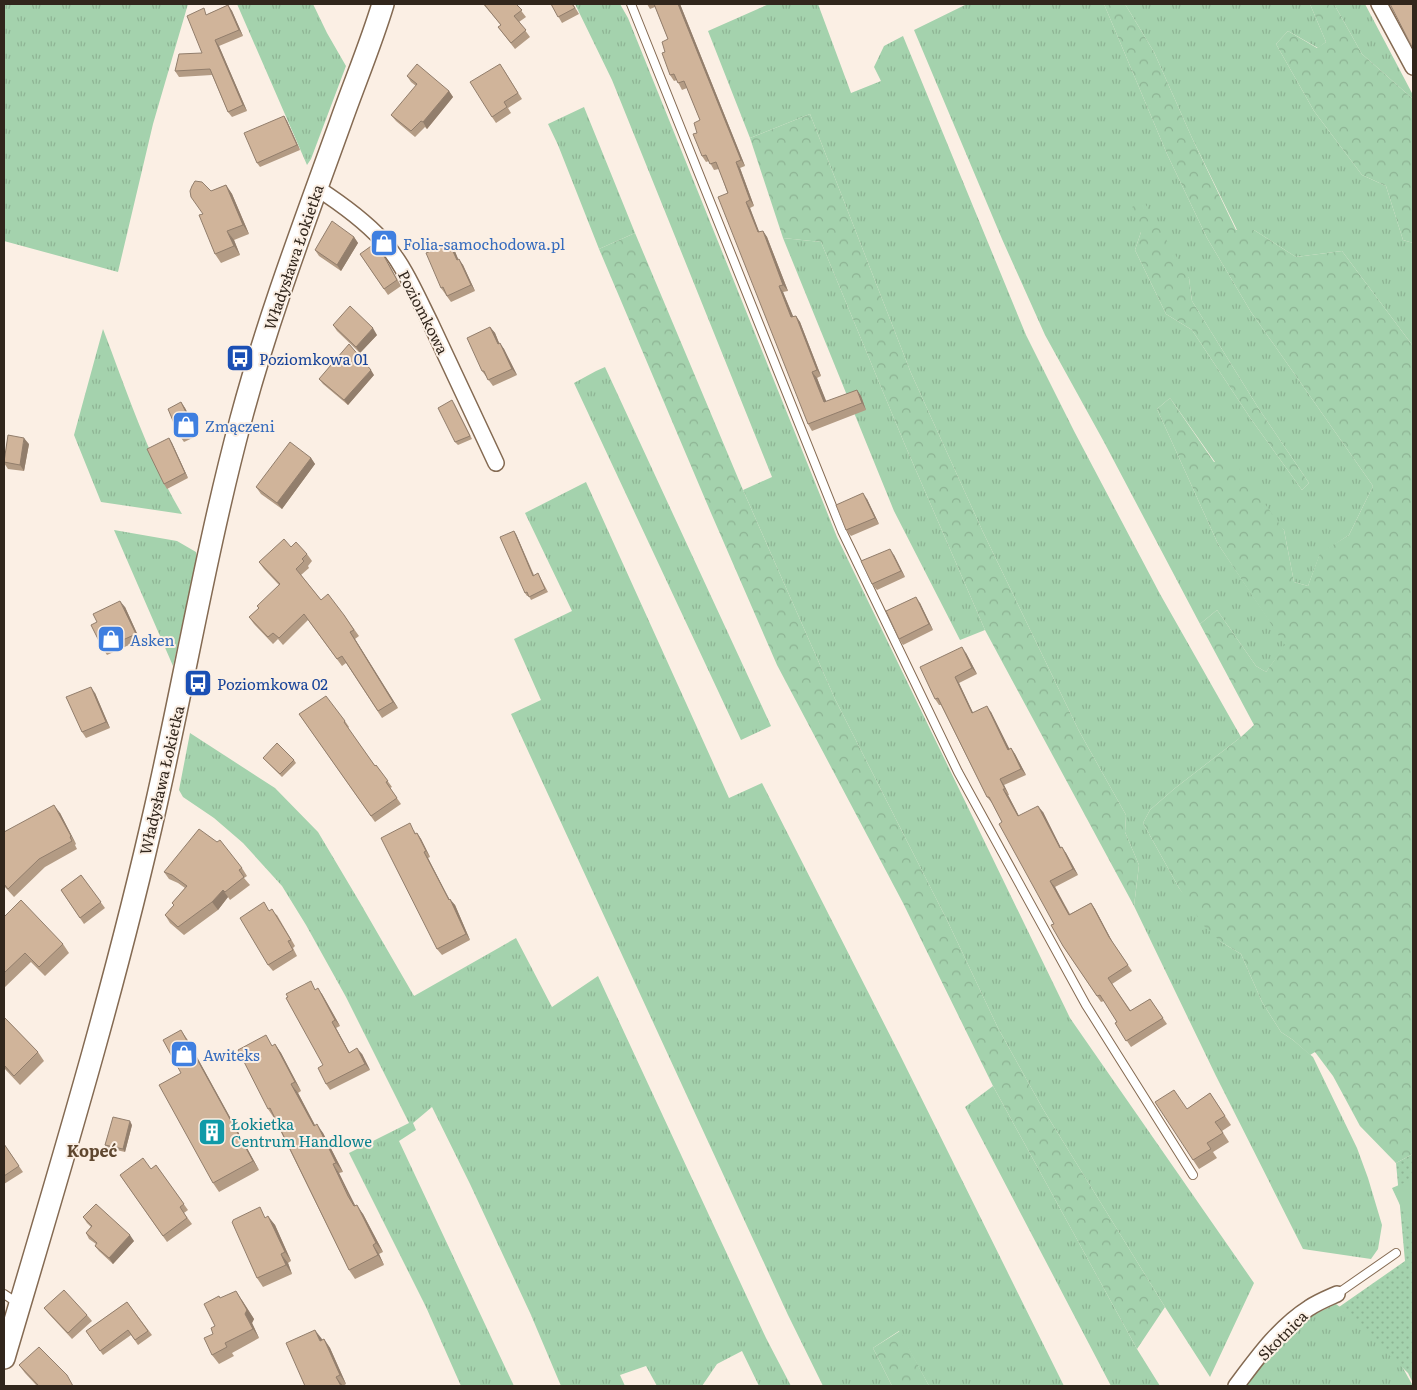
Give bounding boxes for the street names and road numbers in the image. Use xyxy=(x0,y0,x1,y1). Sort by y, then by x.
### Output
street label: Władysława Łokietka xyxy=(257,180,329,333)
street label: Poziomkowa xyxy=(393,266,455,359)
street label: Władysława Łokietka xyxy=(133,702,190,857)
street label: Skotnica xyxy=(1252,1304,1313,1365)

